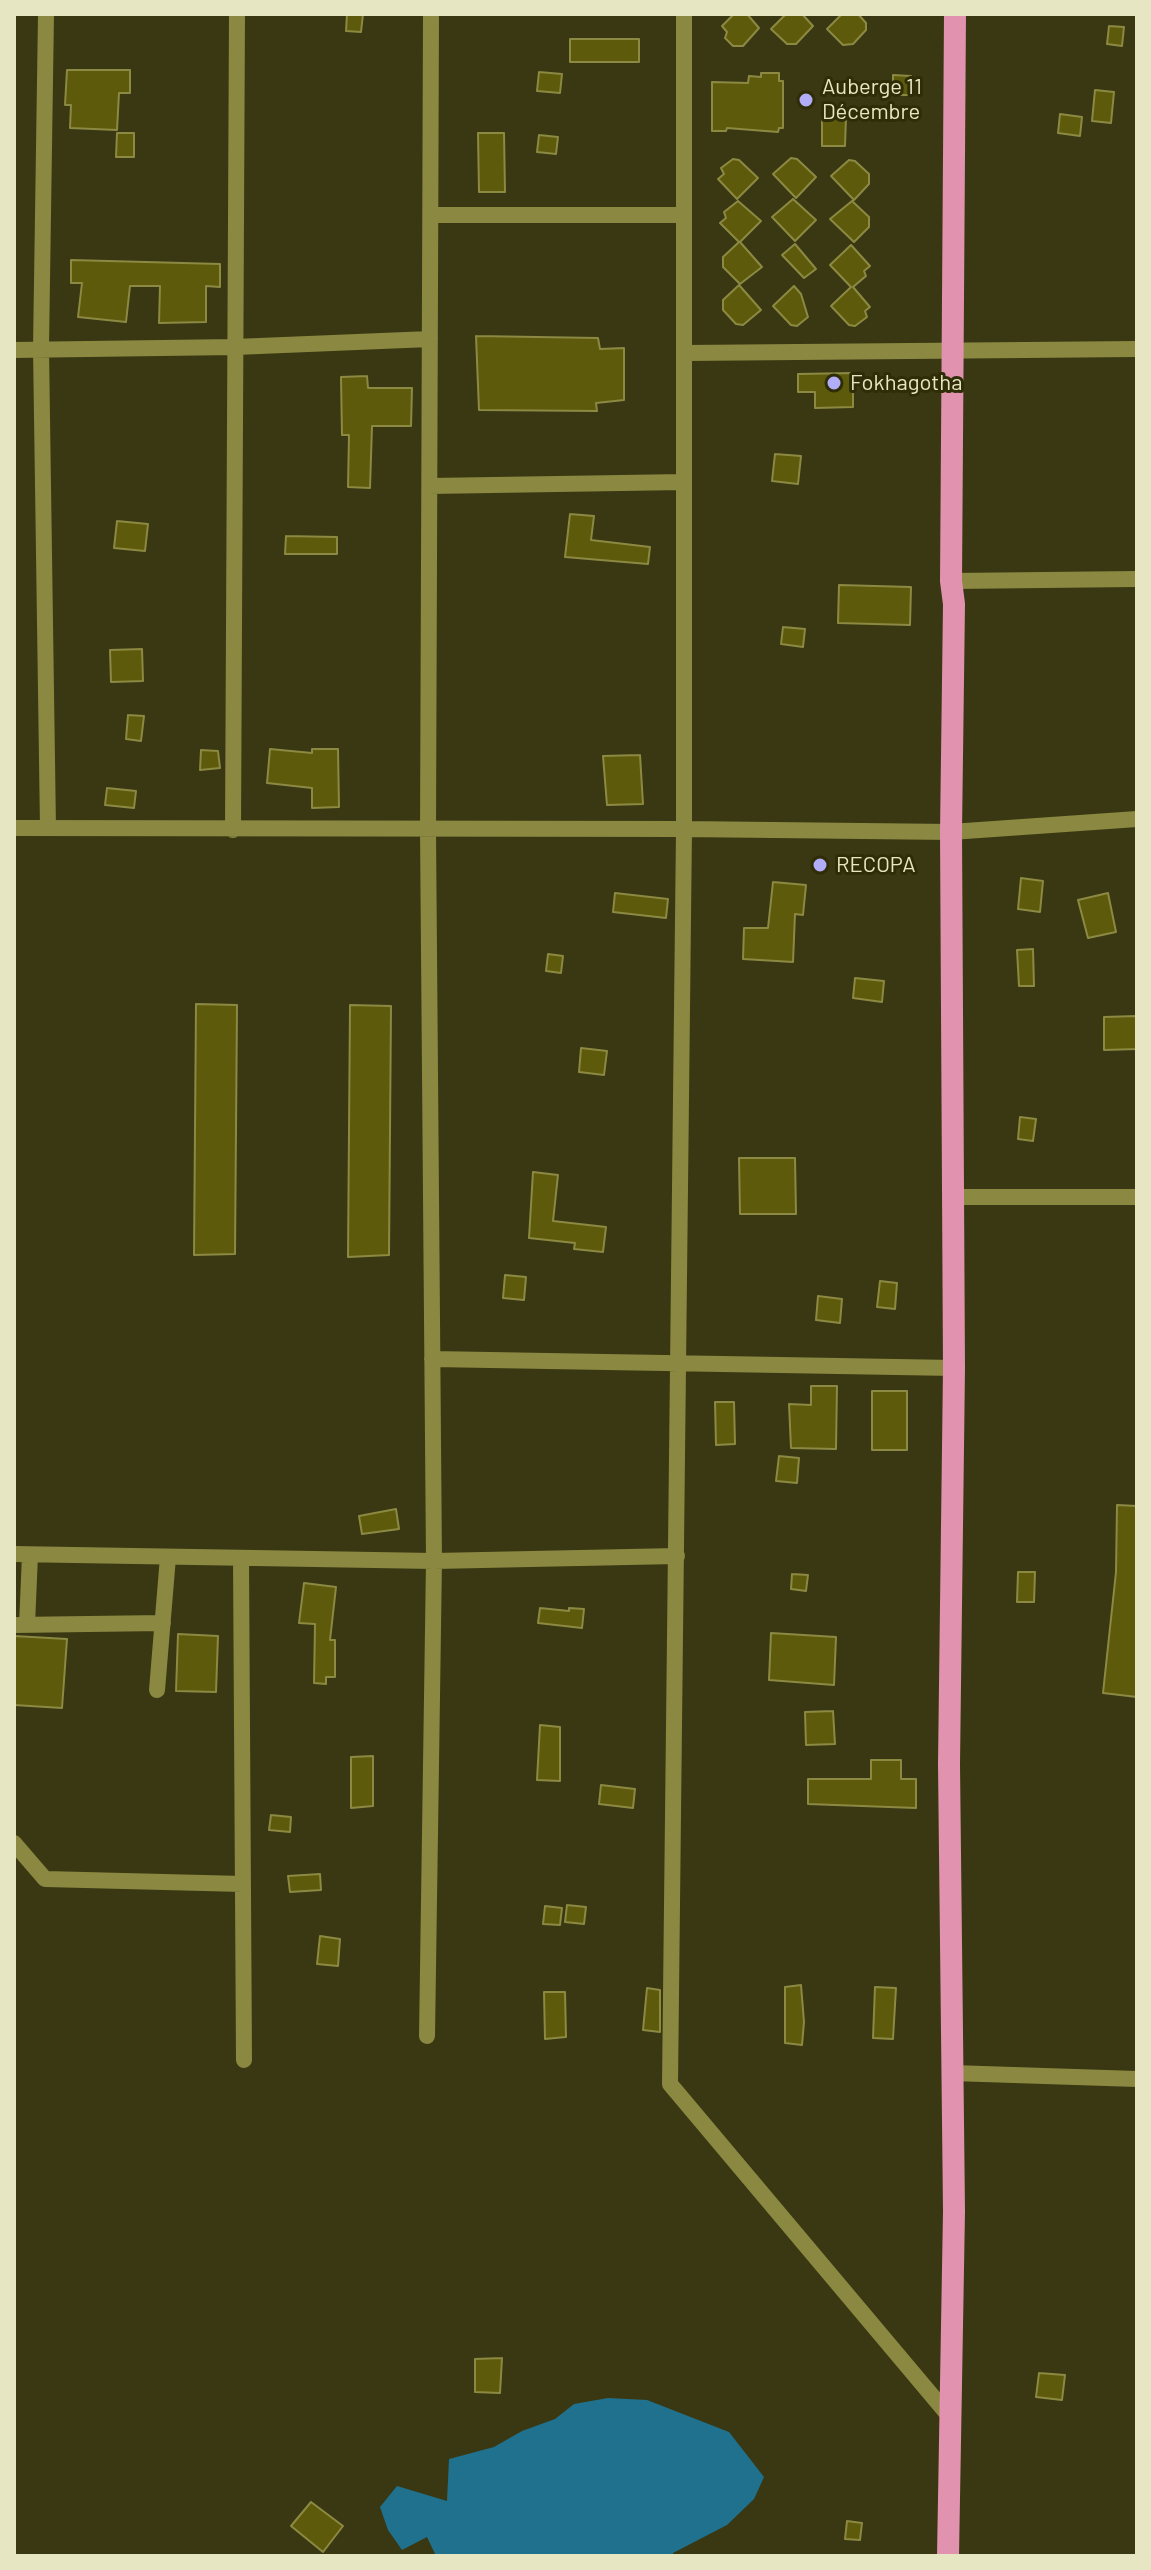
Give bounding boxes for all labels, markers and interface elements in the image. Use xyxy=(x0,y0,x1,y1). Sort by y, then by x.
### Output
place label: Auberge 11 Décembre xyxy=(822,74,922,126)
marker: Auberge 11 Décembre xyxy=(797,91,815,109)
place label: Fokhagotha xyxy=(850,370,962,396)
marker: Fokhagotha xyxy=(825,374,843,392)
place label: RECOPA xyxy=(836,852,916,878)
marker: RECOPA xyxy=(811,856,829,874)

